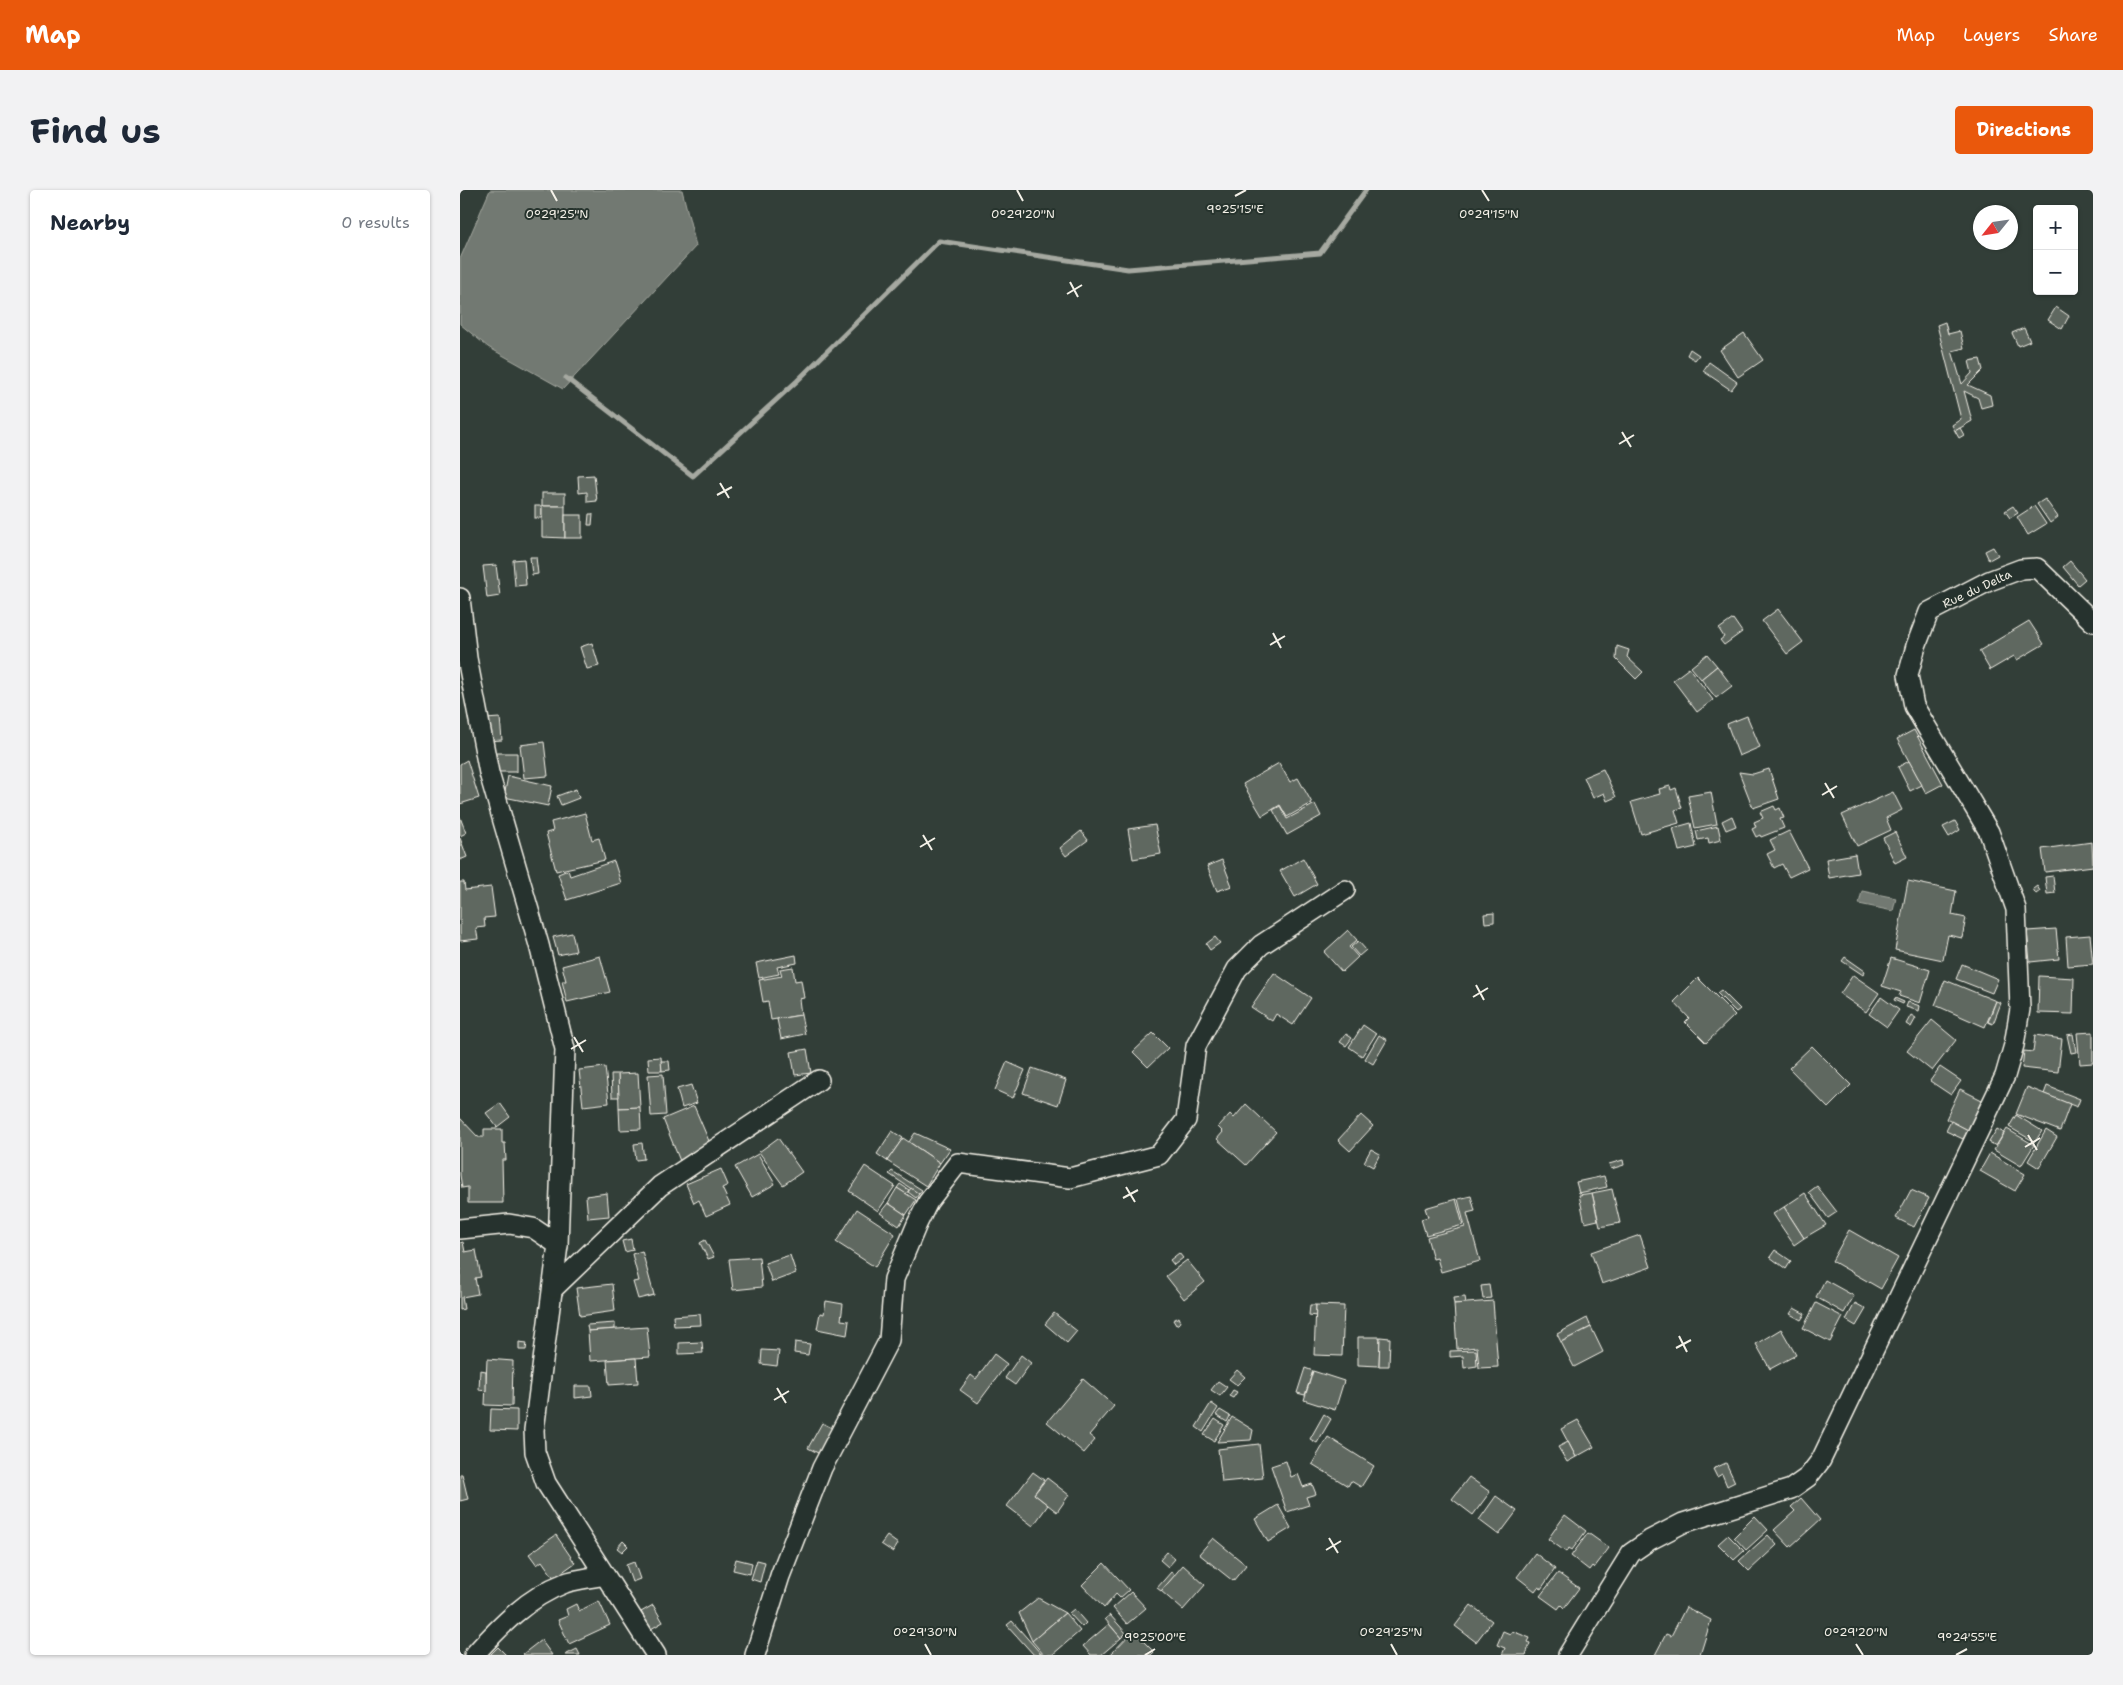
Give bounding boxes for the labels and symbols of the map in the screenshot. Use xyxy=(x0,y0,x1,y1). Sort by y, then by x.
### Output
text: 9°25'15"E xyxy=(1206,201,1264,217)
north arrow xyxy=(1973,205,2018,250)
text: 0°29'25"N xyxy=(526,206,588,222)
text: 0°29'20"N xyxy=(991,206,1055,222)
text: 0°29'15"N xyxy=(1459,206,1519,222)
street label: Rue du Delta xyxy=(1940,566,2015,612)
text: 0°29'30"N xyxy=(893,1624,957,1640)
text: 0°29'25"N xyxy=(1360,1624,1422,1640)
text: 0°29'20"N xyxy=(1824,1624,1888,1640)
text: 9°25'00"E xyxy=(1124,1629,1186,1645)
text: 9°24'55"E xyxy=(1937,1629,1997,1645)

